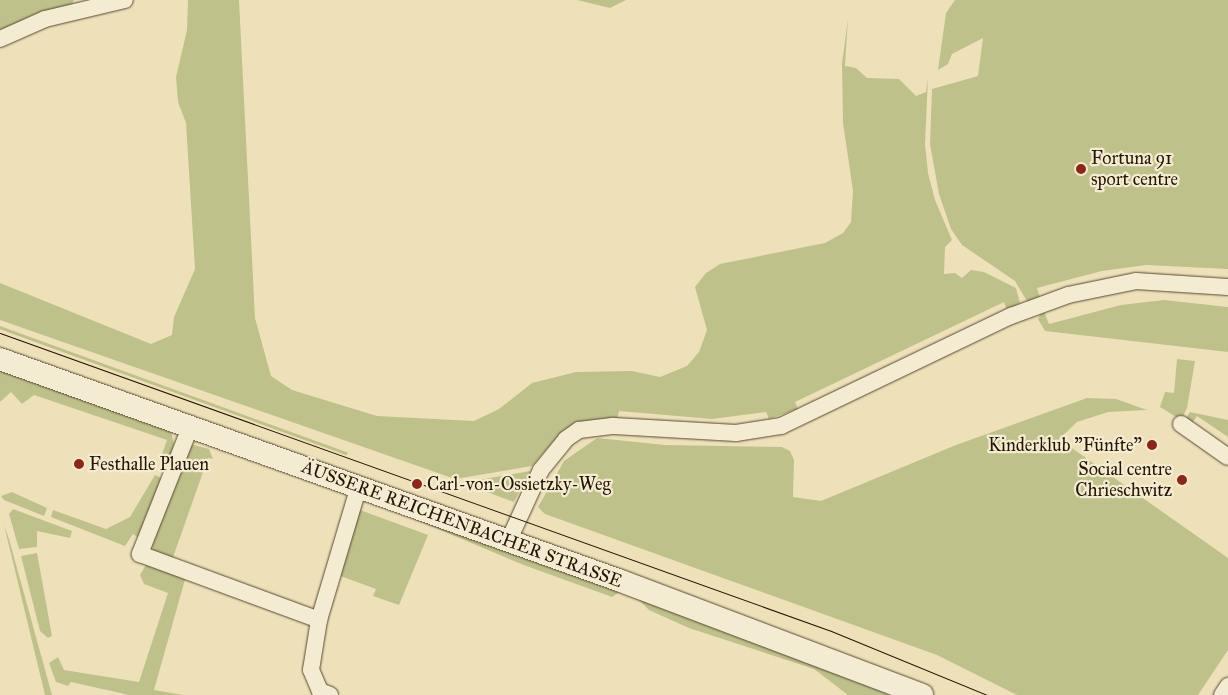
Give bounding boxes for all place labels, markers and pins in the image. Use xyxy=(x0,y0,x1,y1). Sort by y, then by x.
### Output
place label: Fortuna 91 sport centre xyxy=(1091,148,1178,190)
marker: Fortuna 91 sport centre xyxy=(1075,163,1087,175)
place label: Kinderklub "Fünfte" xyxy=(988,434,1142,456)
marker: Kinderklub "Fünfte" xyxy=(1146,439,1158,451)
place label: Festhalle Plauen xyxy=(89,453,209,475)
marker: Festhalle Plauen xyxy=(73,458,85,470)
place label: Social centre Chrieschwitz xyxy=(1075,459,1172,502)
place label: Carl-von-Ossietzky-Weg xyxy=(427,473,611,495)
marker: Social centre Chrieschwitz xyxy=(1176,474,1188,486)
marker: Carl-von-Ossietzky-Weg xyxy=(411,478,423,490)

